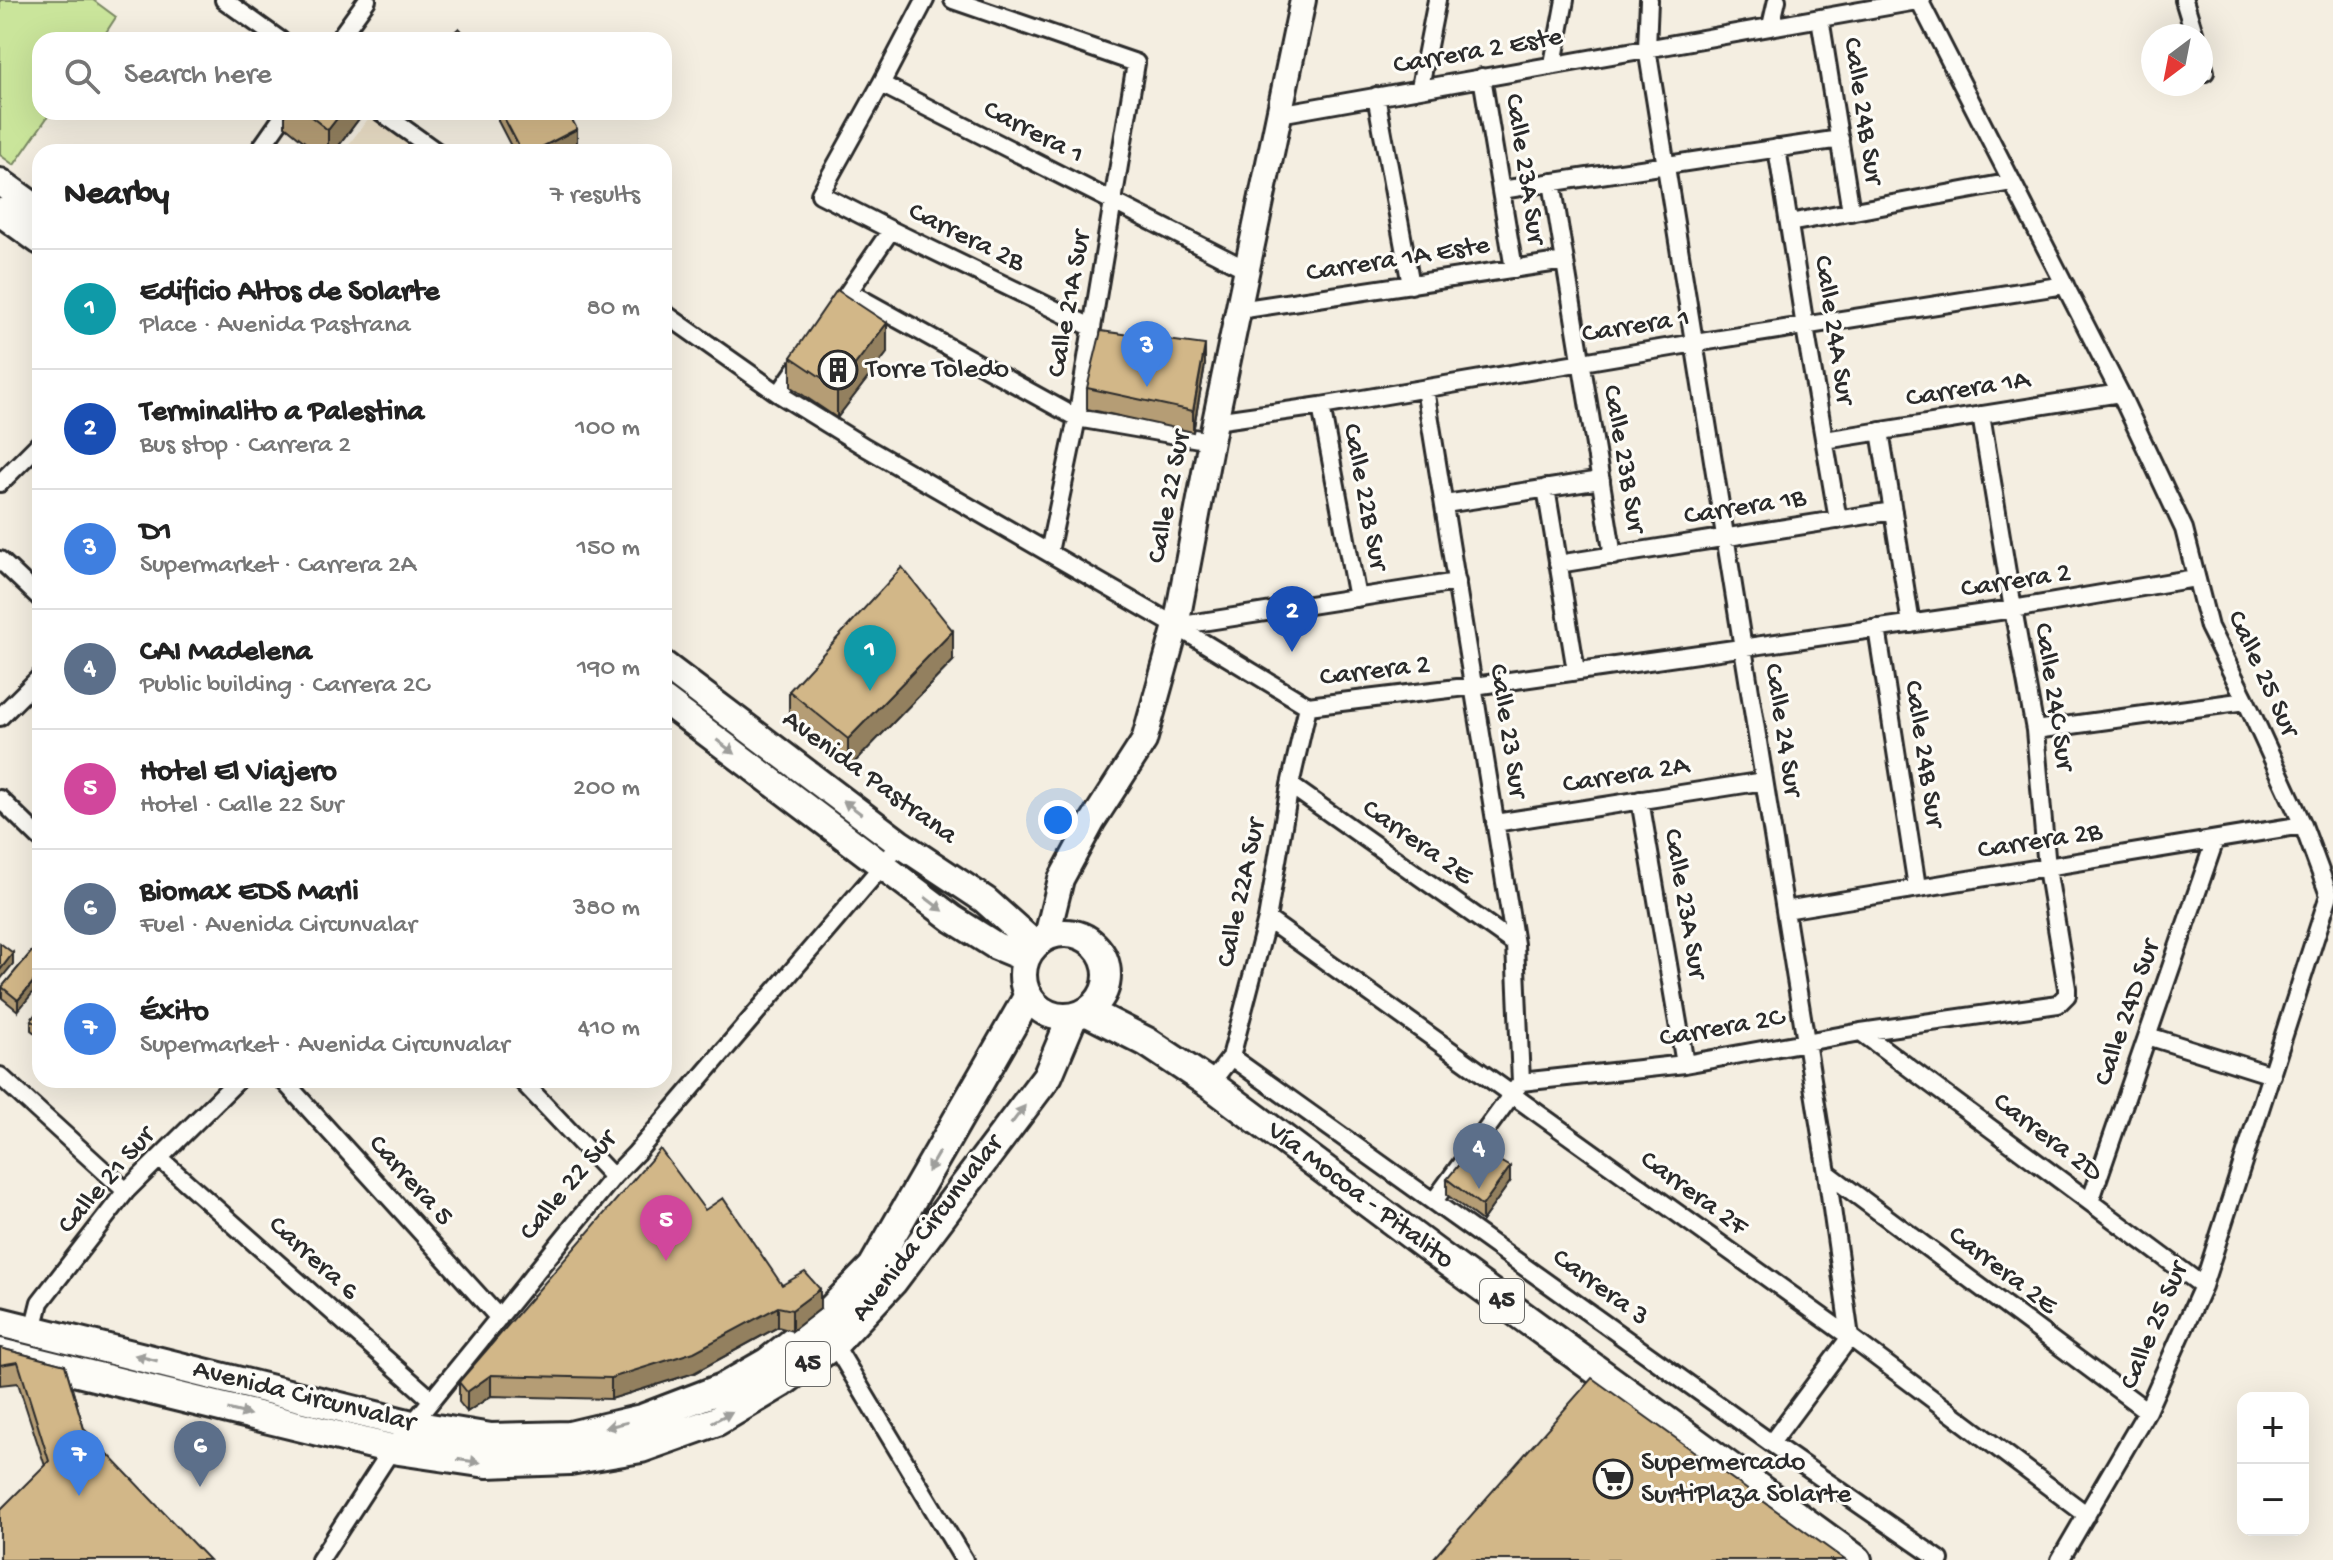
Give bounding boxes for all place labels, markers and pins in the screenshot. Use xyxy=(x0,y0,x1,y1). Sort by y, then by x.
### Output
pin: 3 xyxy=(1121,321,1173,387)
building icon: Torre Toledo xyxy=(817,349,859,391)
place label: Torre Toledo xyxy=(864,354,1009,387)
pin: 2 xyxy=(1266,586,1318,652)
pin: 1 xyxy=(844,625,896,691)
pin: 4 xyxy=(1453,1123,1505,1189)
pin: 5 xyxy=(640,1195,692,1261)
pin: 6 xyxy=(174,1421,226,1487)
pin: 7 xyxy=(53,1430,105,1496)
place label: Supermercado SurtiPlaza Solarte xyxy=(1641,1447,1852,1512)
supermarket icon: Supermercado SurtiPlaza Solarte xyxy=(1592,1458,1634,1500)

